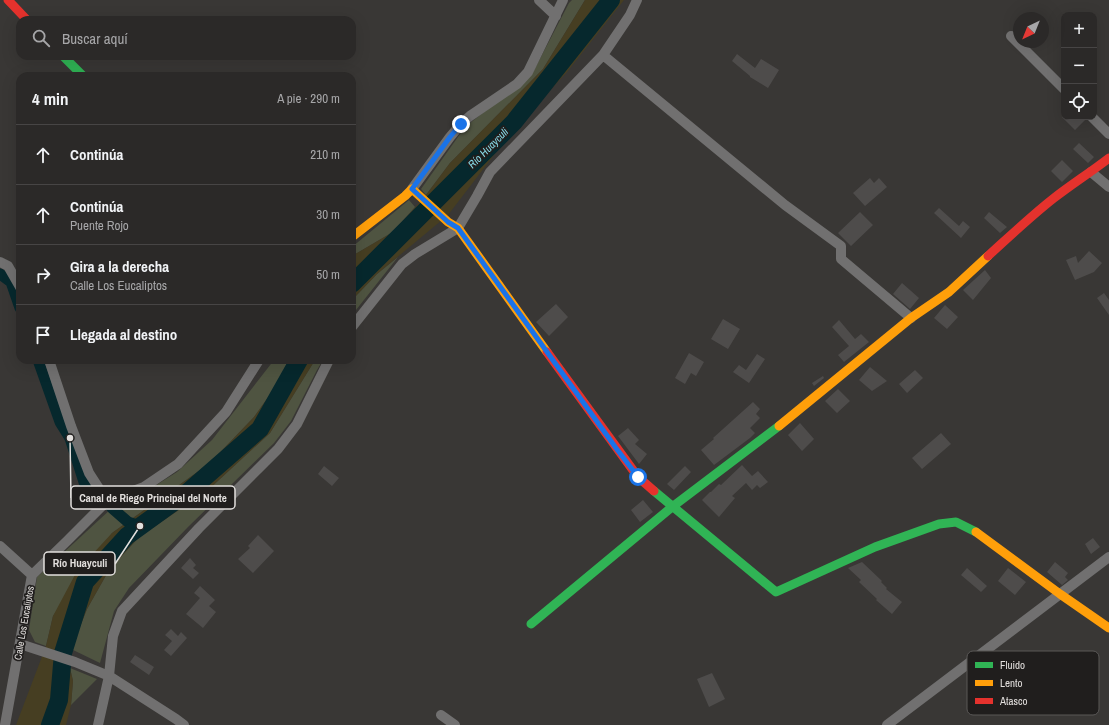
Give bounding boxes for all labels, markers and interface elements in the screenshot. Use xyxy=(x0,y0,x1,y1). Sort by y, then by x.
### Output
north arrow xyxy=(1013,12,1049,48)
map controls xyxy=(1061,12,1097,120)
button: + xyxy=(1061,12,1097,48)
search box xyxy=(16,16,356,60)
icon: search xyxy=(30,27,52,49)
text: Buscar aquí xyxy=(62,28,128,49)
button: − xyxy=(1061,48,1097,84)
button: locate xyxy=(1061,84,1097,120)
text: 4 min xyxy=(32,87,68,110)
text: A pie · 290 m xyxy=(277,90,340,107)
route end xyxy=(452,115,470,133)
water label: Río Huayculi xyxy=(465,124,512,171)
icon: ahead xyxy=(32,144,54,166)
text: Continúa xyxy=(70,144,123,165)
text: 210 m xyxy=(310,146,340,163)
text: Continúa xyxy=(70,196,123,217)
icon: ahead xyxy=(32,204,54,226)
text: 30 m xyxy=(316,206,340,223)
text: Puente Rojo xyxy=(70,217,129,234)
text: Gira a la derecha xyxy=(70,256,169,277)
icon: right xyxy=(32,264,54,286)
text: 50 m xyxy=(316,266,340,283)
text: Calle Los Eucaliptos xyxy=(70,277,167,294)
icon: arrive xyxy=(32,324,54,346)
text: Llegada al destino xyxy=(70,324,177,345)
route start xyxy=(629,468,647,486)
callout: Canal de Riego Principal del Norte xyxy=(71,486,235,509)
text: Canal de Riego Principal del Norte xyxy=(79,491,227,505)
callout: Río Huayculi xyxy=(44,552,115,575)
text: Río Huayculi xyxy=(53,556,107,570)
street label: Calle Los Eucaliptos xyxy=(11,585,37,661)
legend xyxy=(967,651,1099,715)
text: Fluido xyxy=(1000,658,1025,672)
text: Lento xyxy=(1000,676,1023,690)
text: Atasco xyxy=(999,694,1028,708)

